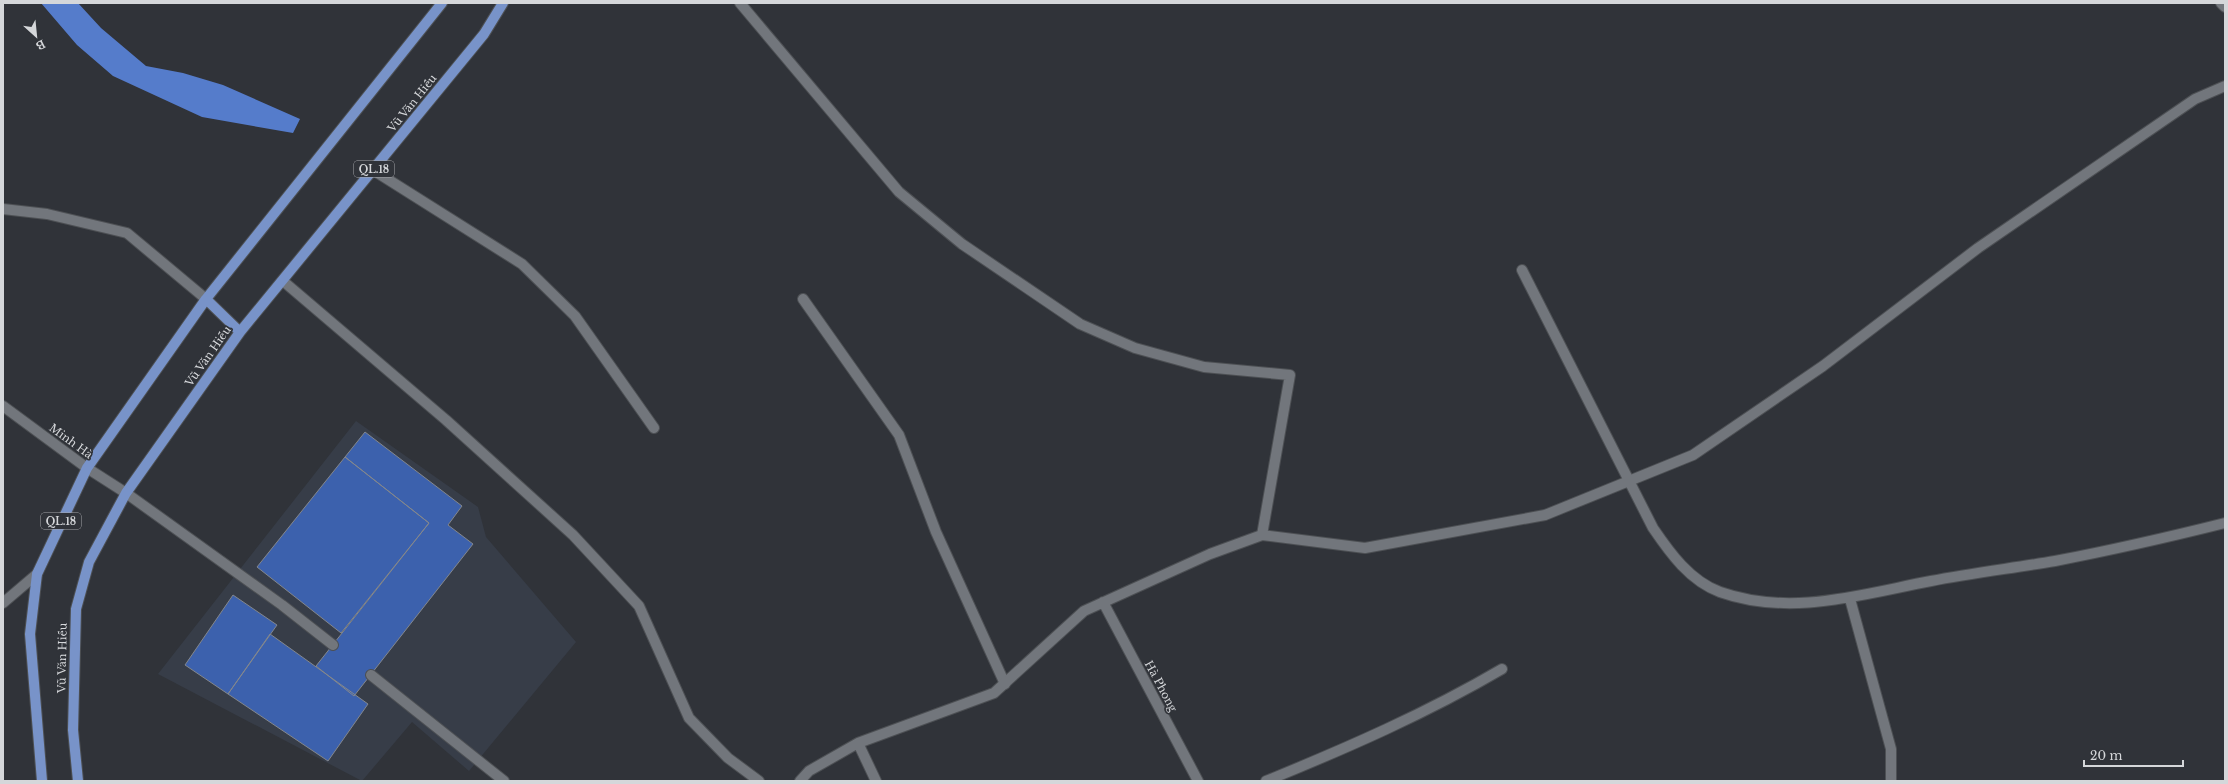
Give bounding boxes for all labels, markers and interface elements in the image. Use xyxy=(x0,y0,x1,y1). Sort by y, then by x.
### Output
north arrow xyxy=(16,16,56,56)
text: B xyxy=(33,37,48,53)
street label: Vũ Văn Hiếu xyxy=(384,71,440,136)
road number: QL.18 xyxy=(354,161,394,177)
street label: Vũ Văn Hiếu xyxy=(182,323,234,390)
street label: Minh Hà xyxy=(47,421,96,462)
road number: QL.18 xyxy=(41,513,81,529)
street label: Vũ Văn Hiếu xyxy=(54,622,70,694)
street label: Hà Phong xyxy=(1142,658,1180,714)
scale bar xyxy=(2084,742,2183,768)
text: 20 m xyxy=(2090,748,2122,763)

